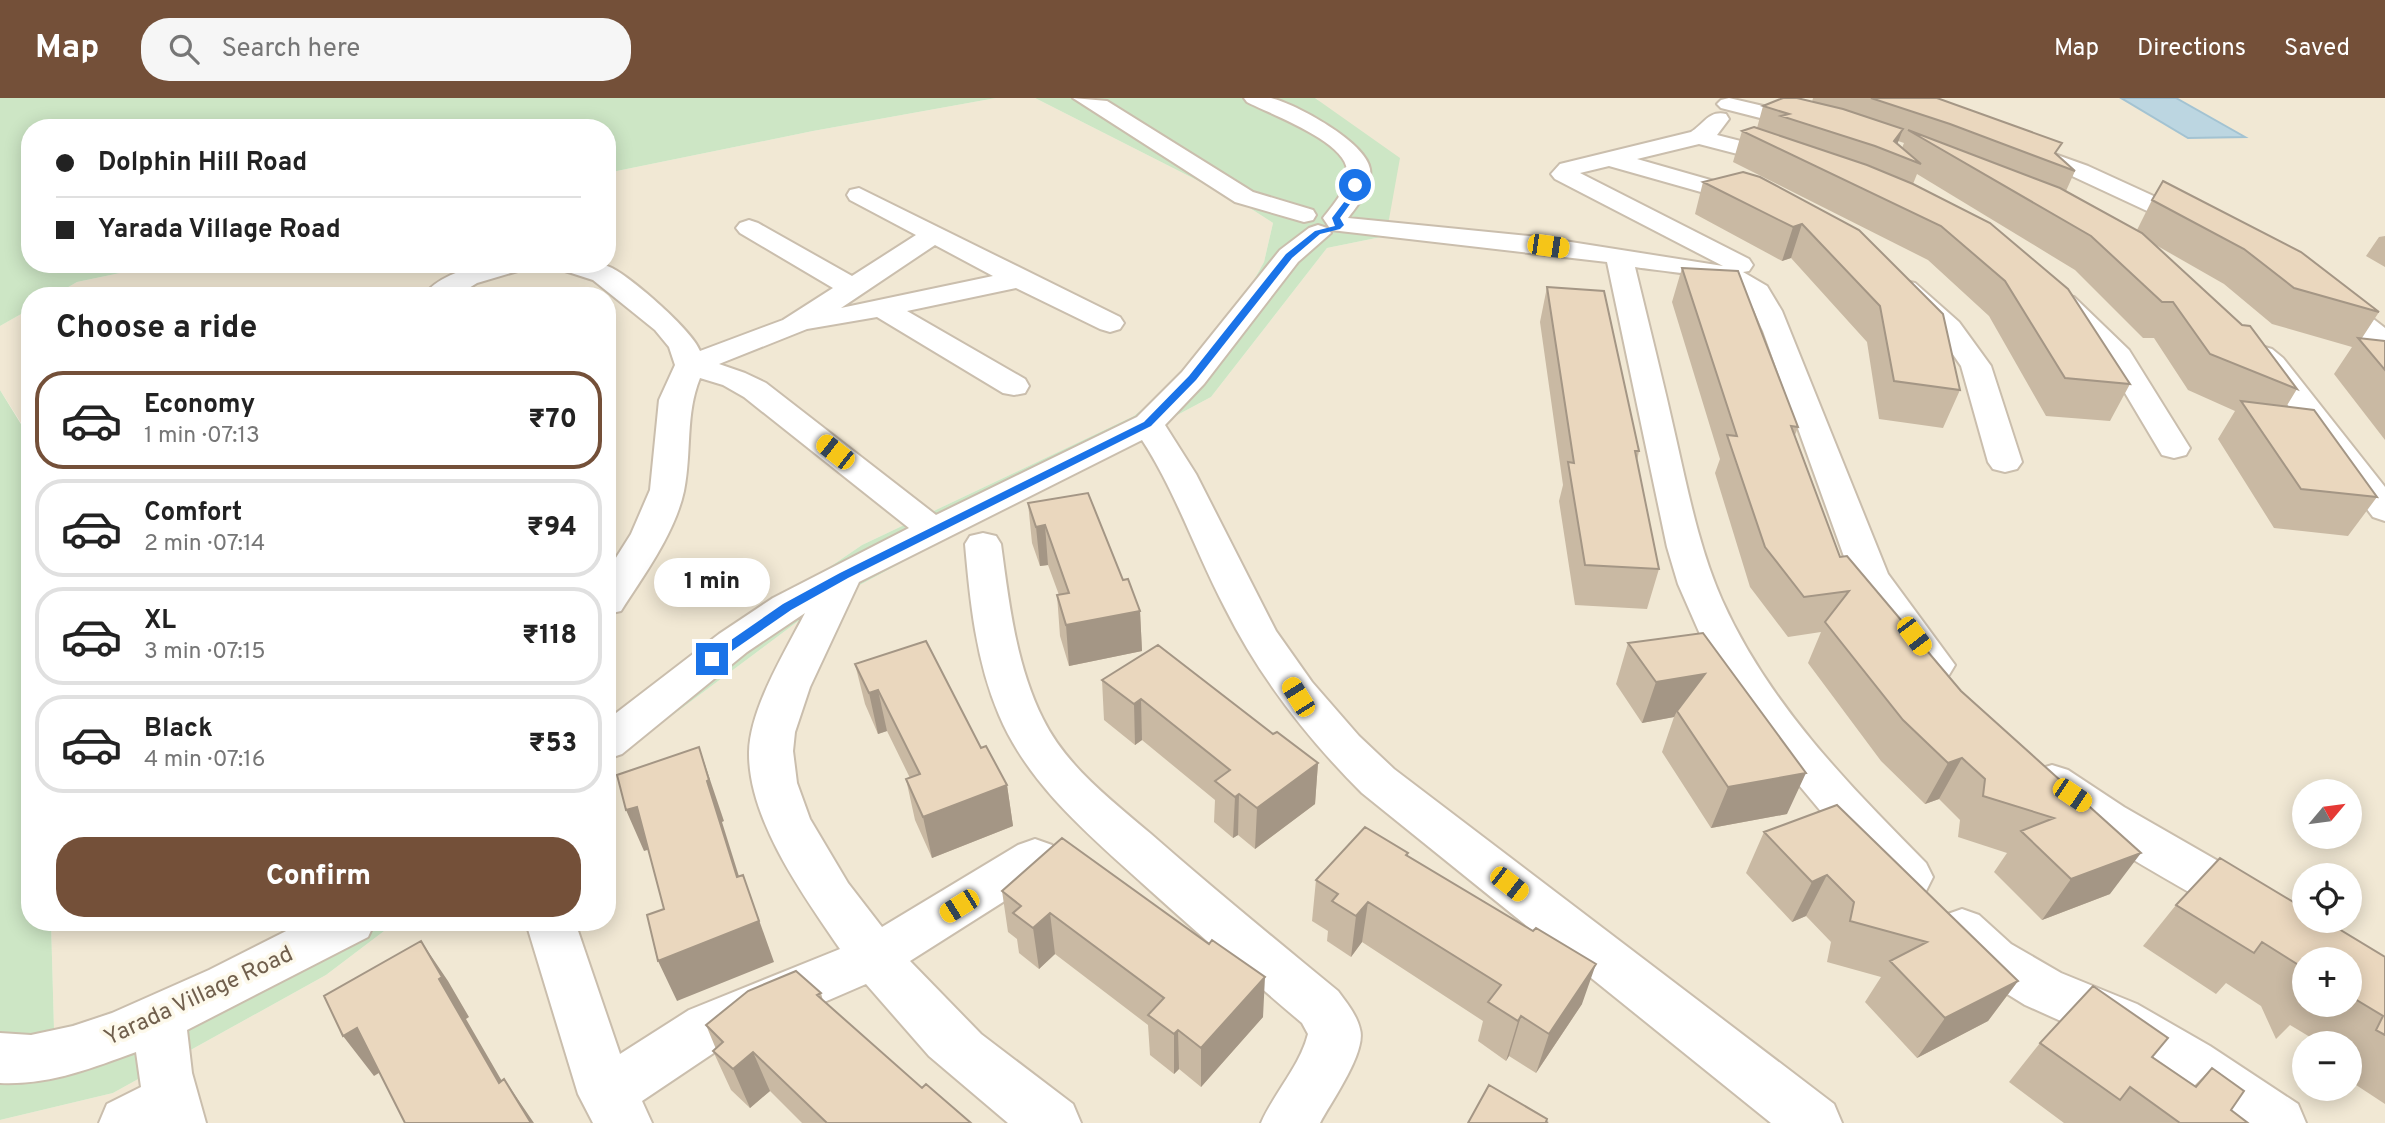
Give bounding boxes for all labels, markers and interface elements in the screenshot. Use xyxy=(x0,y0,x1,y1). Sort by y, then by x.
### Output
search box xyxy=(141,18,631,81)
text: Map xyxy=(35,28,99,70)
icon: search xyxy=(165,30,203,68)
text: Search here xyxy=(221,33,360,66)
text: Map xyxy=(2054,34,2099,64)
text: Directions xyxy=(2137,34,2246,64)
text: Saved xyxy=(2284,34,2350,64)
text: Dolphin Hill Road xyxy=(98,147,307,180)
route start xyxy=(1339,169,1371,201)
text: Yarada Village Road xyxy=(98,214,341,247)
car xyxy=(1526,233,1571,259)
text: Choose a ride xyxy=(56,309,257,349)
icon: car xyxy=(60,389,123,452)
text: Economy xyxy=(144,389,255,422)
text: ₹70 xyxy=(528,404,577,437)
text: 1 min · 07:13 xyxy=(144,422,260,451)
car xyxy=(812,431,859,473)
icon: car xyxy=(60,497,123,560)
text: Comfort xyxy=(144,497,242,530)
text: ₹94 xyxy=(527,512,577,545)
text: 2 min · 07:14 xyxy=(144,530,265,559)
callout: 1 min xyxy=(654,558,770,606)
text: 1 min xyxy=(684,568,740,597)
icon: car xyxy=(60,605,123,668)
text: XL xyxy=(144,605,176,638)
car xyxy=(1893,613,1936,659)
text: ₹118 xyxy=(522,620,577,653)
text: 3 min · 07:15 xyxy=(144,638,266,667)
route end xyxy=(696,643,728,675)
car xyxy=(1278,674,1319,720)
icon: car xyxy=(60,713,123,776)
text: Black xyxy=(144,713,213,746)
text: ₹53 xyxy=(528,728,577,761)
text: 4 min · 07:16 xyxy=(144,746,265,775)
car xyxy=(2049,775,2096,815)
north arrow xyxy=(2292,779,2362,849)
map controls xyxy=(2292,779,2362,1101)
button: Confirm xyxy=(56,837,581,917)
car xyxy=(1486,863,1533,905)
button: locate xyxy=(2292,863,2362,933)
car xyxy=(936,886,983,926)
street label: Yarada Village Road xyxy=(100,941,298,1054)
button: + xyxy=(2292,947,2362,1017)
button: − xyxy=(2292,1031,2362,1101)

